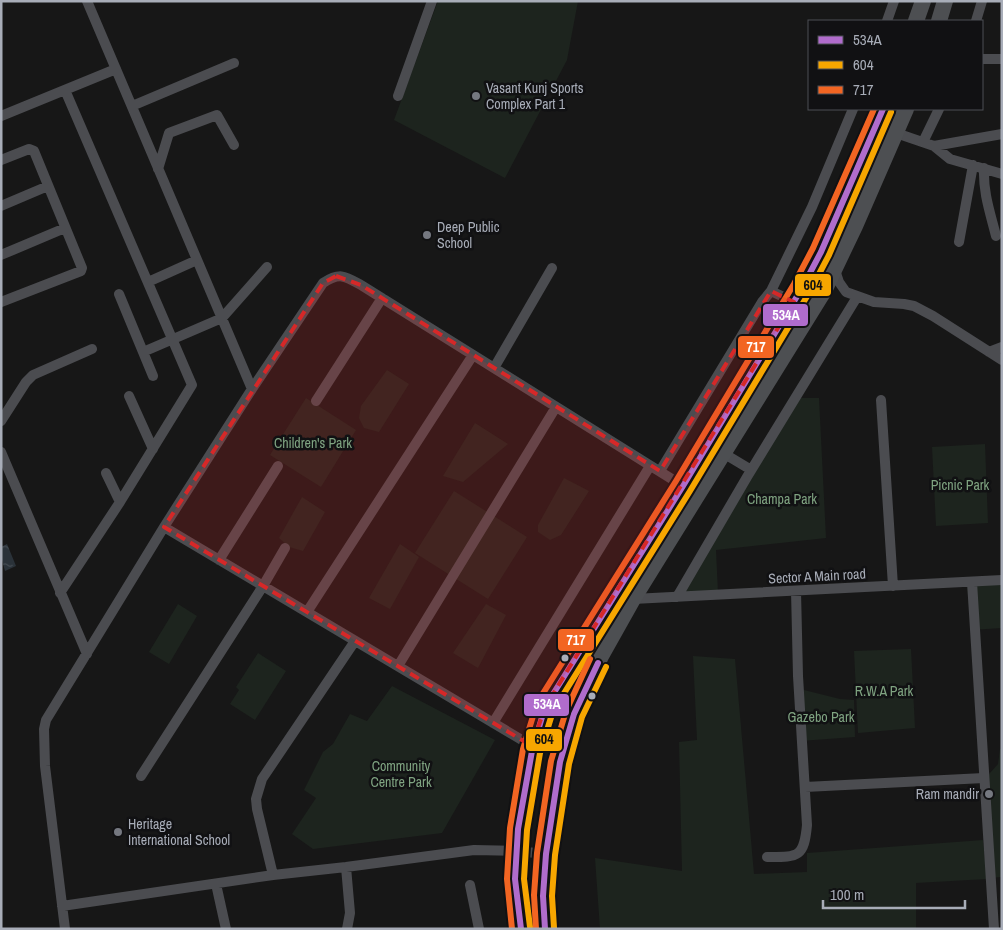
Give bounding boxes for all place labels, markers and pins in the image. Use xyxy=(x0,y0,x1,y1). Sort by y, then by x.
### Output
place label: Vasant Kunj Sports Complex Part 1 xyxy=(486,79,584,113)
marker: Vasant Kunj Sports Complex Part 1 xyxy=(470,90,482,102)
place label: Deep Public School xyxy=(437,218,500,252)
marker: Deep Public School xyxy=(421,229,433,241)
unlabelled marker xyxy=(560,653,570,663)
unlabelled marker xyxy=(587,691,597,701)
place label: Ram mandir xyxy=(916,785,979,803)
marker: Ram mandir xyxy=(983,788,995,800)
place label: Heritage International School xyxy=(128,815,230,849)
marker: Heritage International School xyxy=(112,826,124,838)

